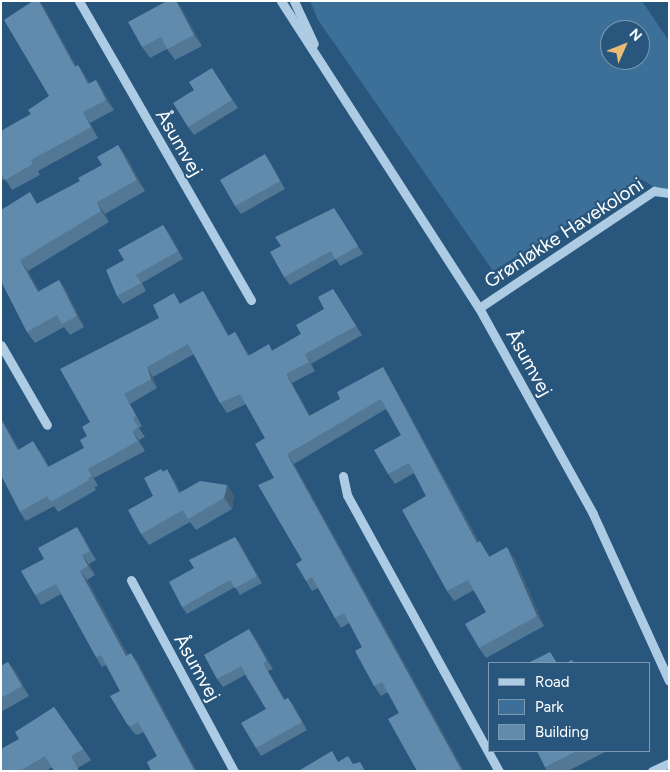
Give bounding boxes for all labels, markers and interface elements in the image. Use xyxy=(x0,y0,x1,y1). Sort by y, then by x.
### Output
north arrow xyxy=(600,20,650,70)
text: N xyxy=(626,25,645,45)
street label: Åsumvej xyxy=(151,105,207,181)
street label: Grønløkke Havekoloni xyxy=(480,173,648,293)
street label: Åsumvej xyxy=(501,325,557,401)
street label: Åsumvej xyxy=(169,630,225,706)
legend xyxy=(488,662,650,752)
text: Road xyxy=(535,673,570,691)
text: Park xyxy=(535,698,564,716)
text: Building xyxy=(535,723,589,741)

